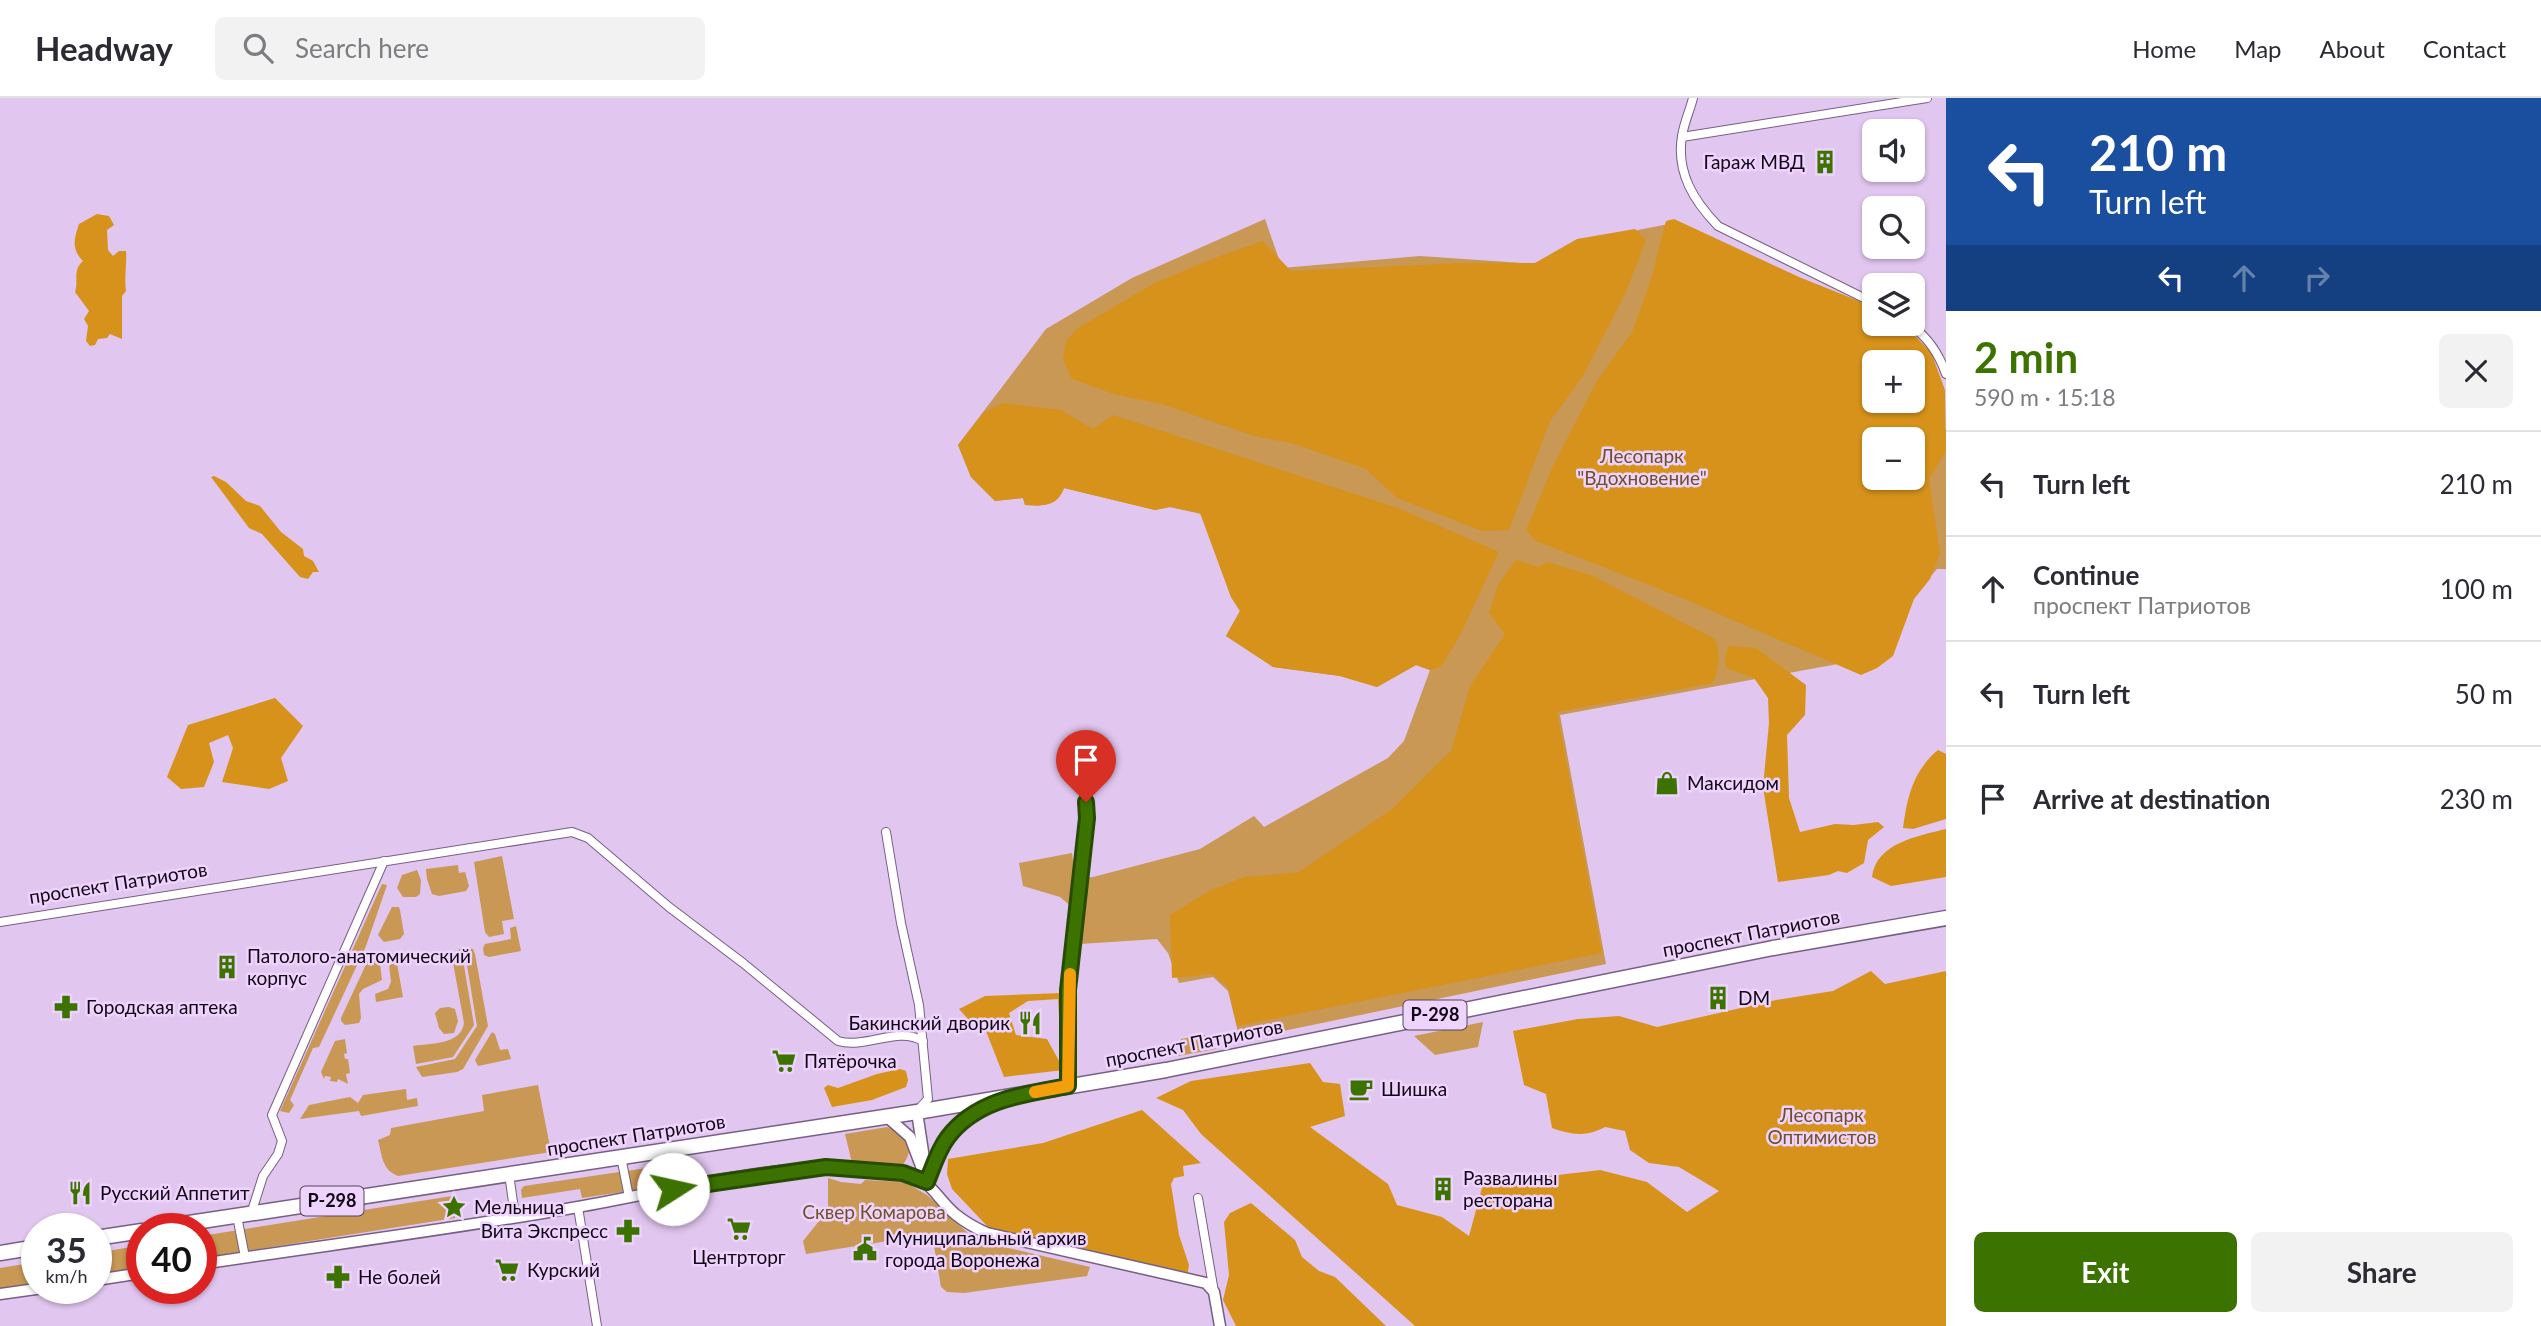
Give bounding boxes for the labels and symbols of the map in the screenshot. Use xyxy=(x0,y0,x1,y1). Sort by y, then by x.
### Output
building icon: Гараж МВД xyxy=(1811,148,1839,176)
place label: Гараж МВД xyxy=(1703,150,1805,173)
park label: Лесопарк "Вдохновение" xyxy=(1577,444,1707,489)
pin xyxy=(1056,730,1116,802)
shop icon: Максидом xyxy=(1653,769,1681,797)
place label: Максидом xyxy=(1687,771,1779,794)
street label: проспект Патриотов xyxy=(27,857,209,908)
street label: проспект Патриотов xyxy=(1660,904,1841,961)
place label: Патолого-анатомический корпус xyxy=(247,944,471,989)
building icon: Патолого-анатомический корпус xyxy=(213,953,241,981)
building icon: DM xyxy=(1704,984,1732,1012)
place label: DM xyxy=(1738,986,1770,1009)
pharmacy icon: Городская аптека xyxy=(52,993,80,1021)
place label: Городская аптека xyxy=(86,995,238,1018)
road number: Р-298 xyxy=(1404,1000,1466,1030)
restaurant icon: Бакинский дворик xyxy=(1016,1009,1044,1037)
place label: Бакинский дворик xyxy=(848,1011,1010,1034)
street label: проспект Патриотов xyxy=(1103,1014,1284,1071)
supermarket icon: Пятёрочка xyxy=(770,1047,798,1075)
place label: Пятёрочка xyxy=(804,1049,897,1072)
cafe icon: Шишка xyxy=(1347,1075,1375,1103)
place label: Шишка xyxy=(1381,1077,1447,1100)
park label: Лесопарк Оптимистов xyxy=(1767,1103,1877,1148)
street label: проспект Патриотов xyxy=(545,1109,727,1160)
position arrow xyxy=(636,1152,710,1226)
place label: Развалины ресторана xyxy=(1463,1166,1557,1211)
building icon: Развалины ресторана xyxy=(1429,1175,1457,1203)
restaurant icon: Русский Аппетит xyxy=(66,1179,94,1207)
place label: Русский Аппетит xyxy=(100,1181,250,1204)
road number: Р-298 xyxy=(300,1186,364,1216)
place icon: Мельница xyxy=(440,1193,468,1221)
place label: Мельница xyxy=(474,1195,564,1218)
park label: Сквер Комарова xyxy=(802,1200,946,1223)
speed limit sign: 40 xyxy=(126,1213,217,1304)
supermarket icon: Центрторг xyxy=(725,1215,753,1243)
pharmacy icon: Вита Экспресс xyxy=(614,1217,642,1245)
place label: Вита Экспресс xyxy=(481,1219,608,1242)
place label: Муниципальный архив города Воронежа xyxy=(885,1226,1086,1271)
public building icon: Муниципальный архив города Воронежа xyxy=(851,1235,879,1263)
place label: Центрторг xyxy=(692,1245,786,1268)
supermarket icon: Курский xyxy=(493,1256,521,1284)
place label: Курский xyxy=(527,1258,600,1281)
pharmacy icon: Не болей xyxy=(324,1263,352,1291)
place label: Не болей xyxy=(358,1265,441,1288)

